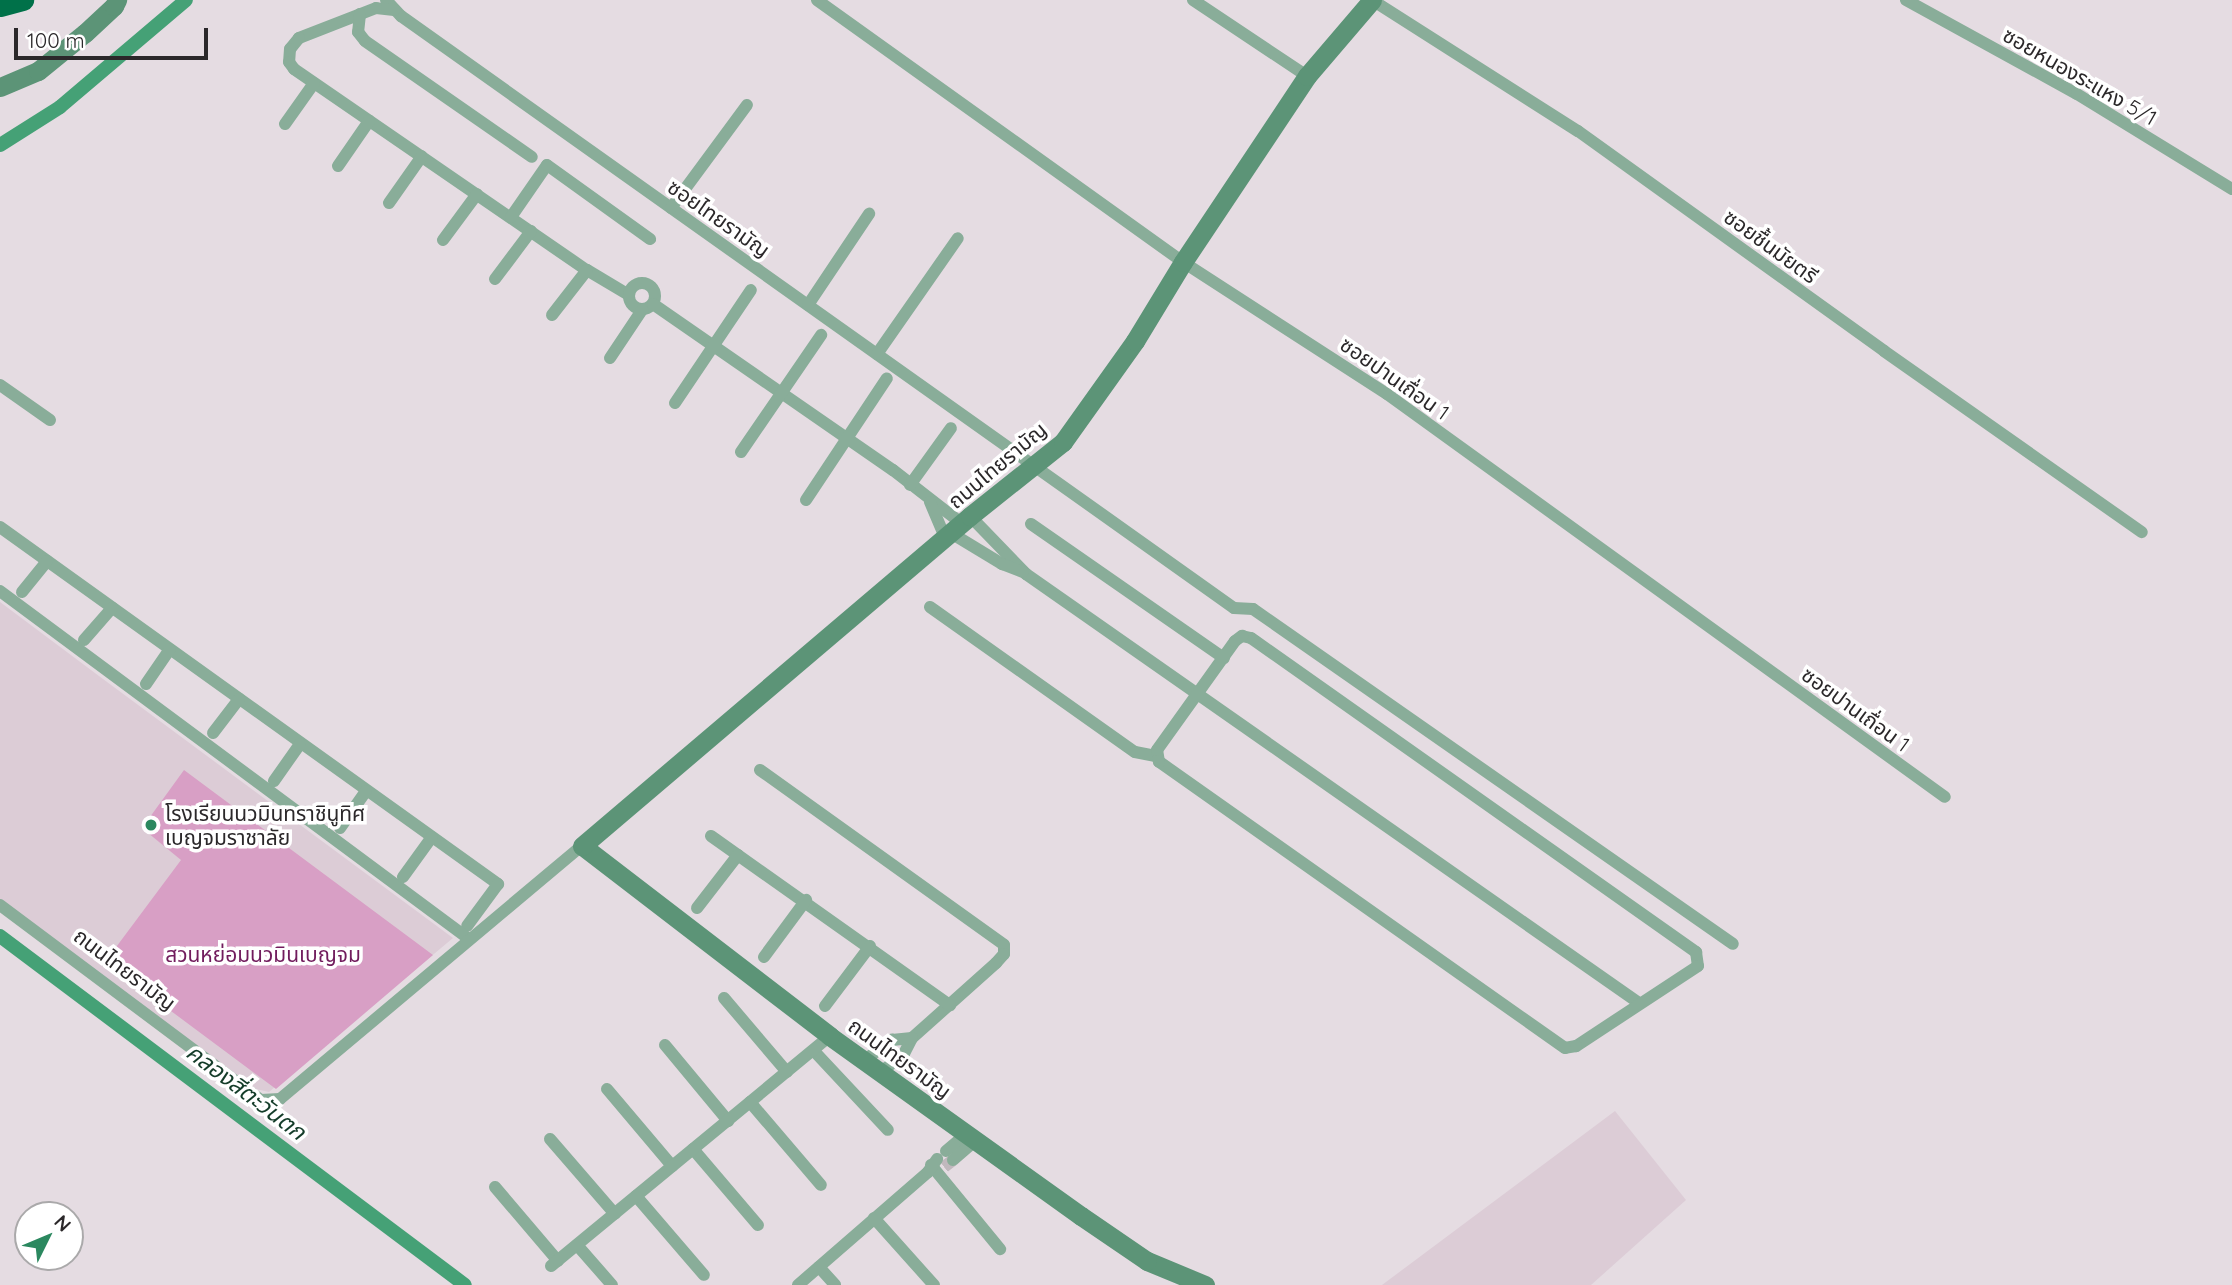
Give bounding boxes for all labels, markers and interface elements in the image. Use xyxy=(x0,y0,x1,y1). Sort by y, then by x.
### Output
scale bar xyxy=(18,14,212,58)
street label: ซอยหนองระแหง 5/1 xyxy=(1999,22,2161,130)
text: 100 m xyxy=(27,27,85,53)
street label: ซอยไทยรามัญ xyxy=(663,174,775,262)
street label: ซอยชื้นมัยตรี xyxy=(1719,204,1823,288)
street label: ซอยปานเถื่อน 1 xyxy=(1336,331,1454,425)
street label: ถนนไทยรามัญ xyxy=(943,417,1051,513)
street label: ซอยปานเถื่อน 1 xyxy=(1797,661,1915,757)
place label: โรงเรียนนวมินทราชินูทิศ เบญจมราชาลัย xyxy=(165,800,365,850)
marker: โรงเรียนนวมินทราชินูทิศ เบญจมราชาลัย xyxy=(143,817,159,833)
street label: ถนนไทยรามัญ xyxy=(69,923,181,1015)
park label: สวนหย่อมนวมินเบญจม xyxy=(165,941,361,967)
street label: ถนนไทยรามัญ xyxy=(844,1012,956,1104)
water label: คลองสี่ตะวันตก xyxy=(181,1038,311,1146)
north arrow xyxy=(14,1201,84,1271)
text: N xyxy=(49,1210,76,1236)

